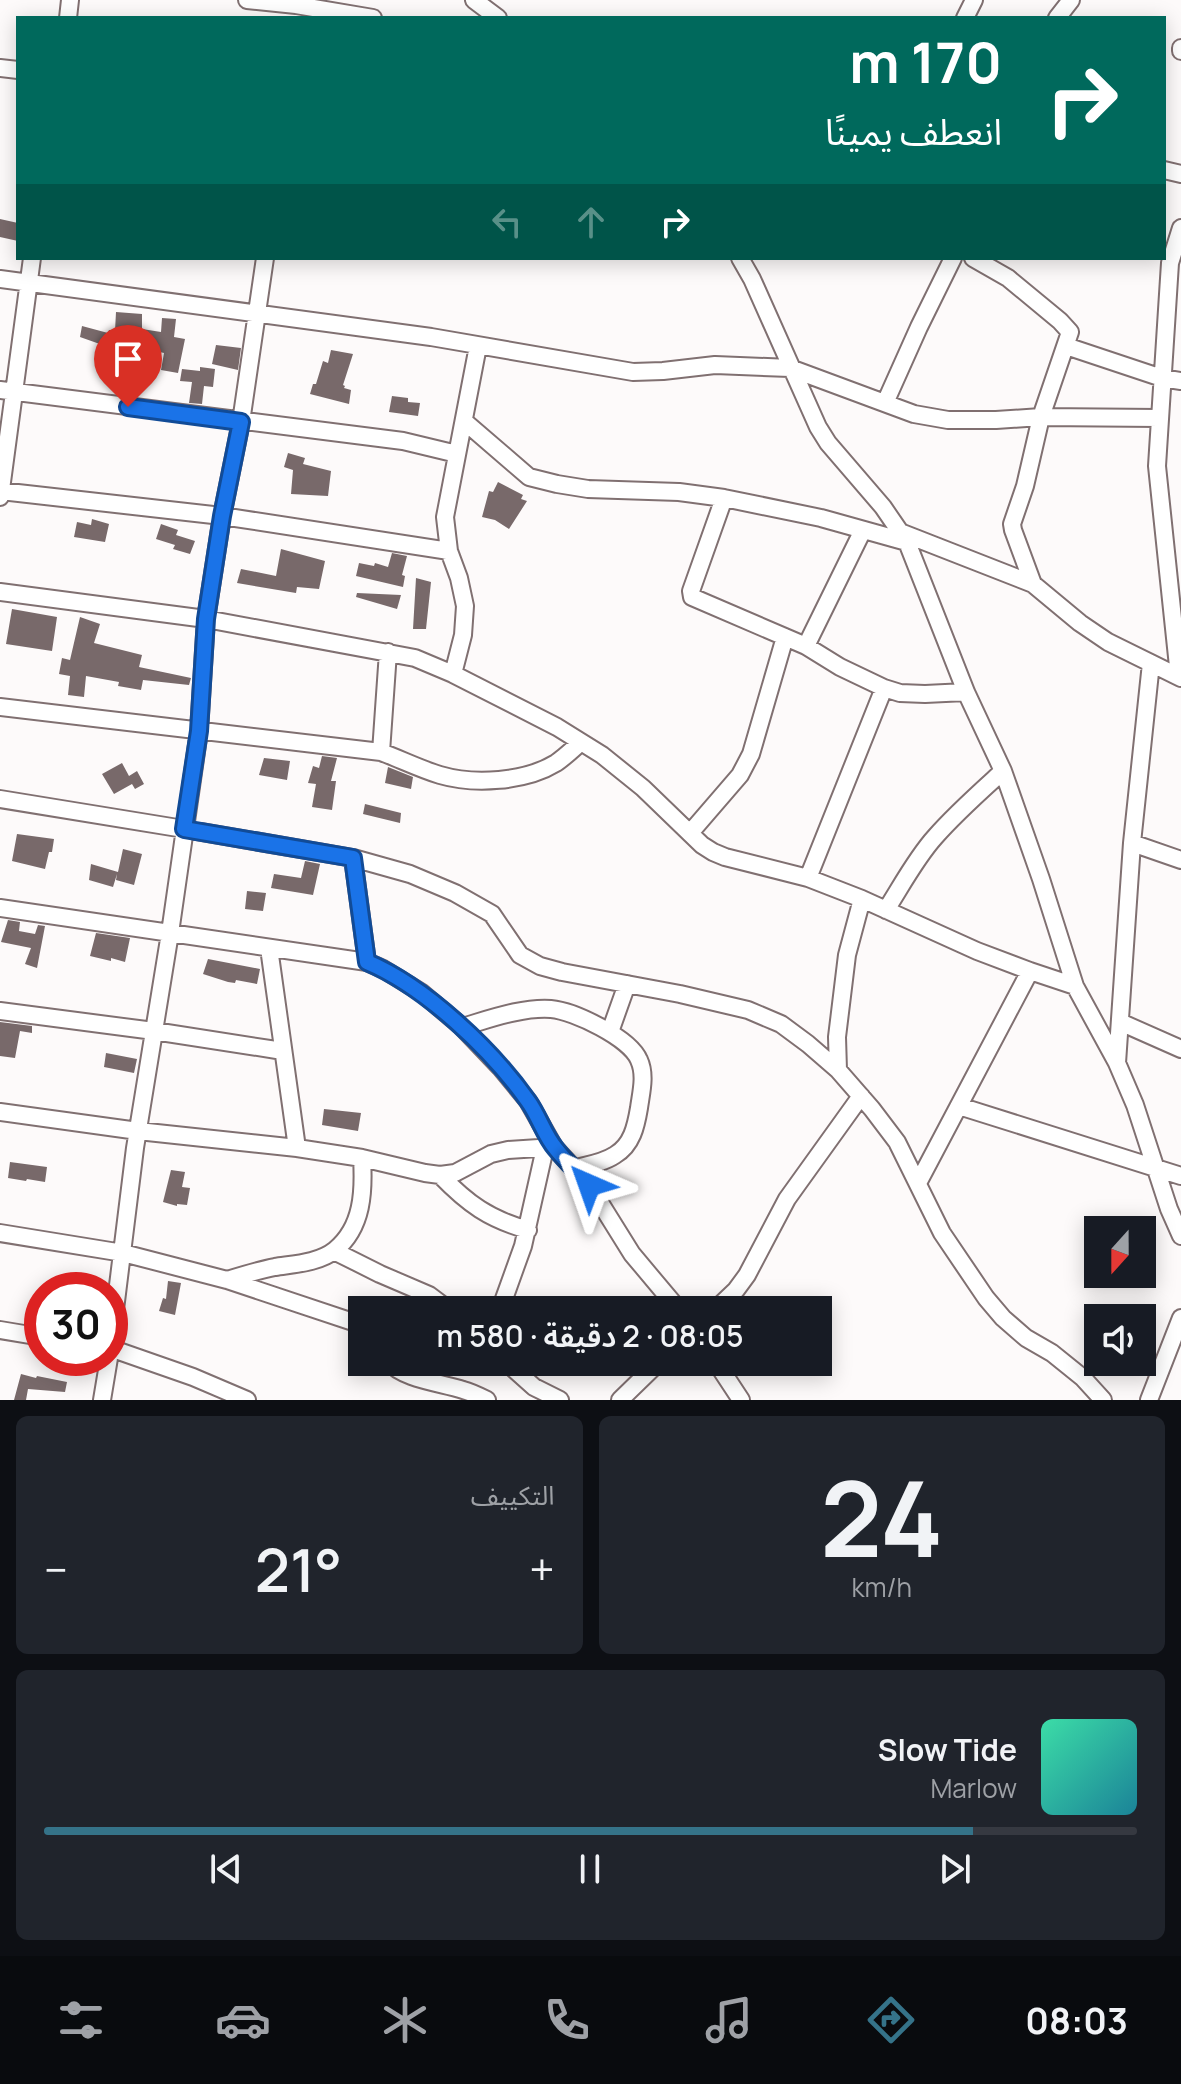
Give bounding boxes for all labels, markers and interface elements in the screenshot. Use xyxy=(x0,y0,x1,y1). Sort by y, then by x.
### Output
text: 170 m xyxy=(849,23,1002,100)
icon: right xyxy=(1030,48,1134,152)
text: انعطف يمينًا xyxy=(825,107,1002,156)
icon: left xyxy=(485,200,529,244)
icon: ahead xyxy=(569,200,613,244)
icon: right xyxy=(653,200,697,244)
pin xyxy=(94,325,162,407)
icon: arrive xyxy=(106,337,150,381)
position arrow xyxy=(547,1143,631,1227)
north arrow xyxy=(1084,1216,1156,1288)
map controls xyxy=(1084,1216,1156,1376)
speed limit sign: 30 xyxy=(24,1272,128,1376)
button: sound xyxy=(1084,1304,1156,1376)
text: 08:05 · 2 دقيقة · 580 m xyxy=(437,1315,743,1356)
text: 24 xyxy=(820,1446,943,1588)
text: التكييف xyxy=(471,1477,555,1513)
text: 21° xyxy=(255,1528,342,1610)
text: − xyxy=(44,1539,68,1599)
text: + xyxy=(529,1539,555,1599)
text: km/h xyxy=(852,1569,912,1605)
text: Slow Tide xyxy=(878,1729,1017,1770)
text: Marlow xyxy=(930,1770,1017,1806)
icon: previous xyxy=(204,1847,248,1891)
icon: pause xyxy=(568,1847,612,1891)
icon: next xyxy=(933,1847,977,1891)
icon: filters xyxy=(53,1992,109,2048)
icon: car xyxy=(215,1992,271,2048)
icon: climate xyxy=(377,1992,433,2048)
icon: phone xyxy=(539,1992,595,2048)
icon: music xyxy=(701,1992,757,2048)
icon: directions xyxy=(863,1992,919,2048)
text: 08:03 xyxy=(1025,1996,1128,2045)

